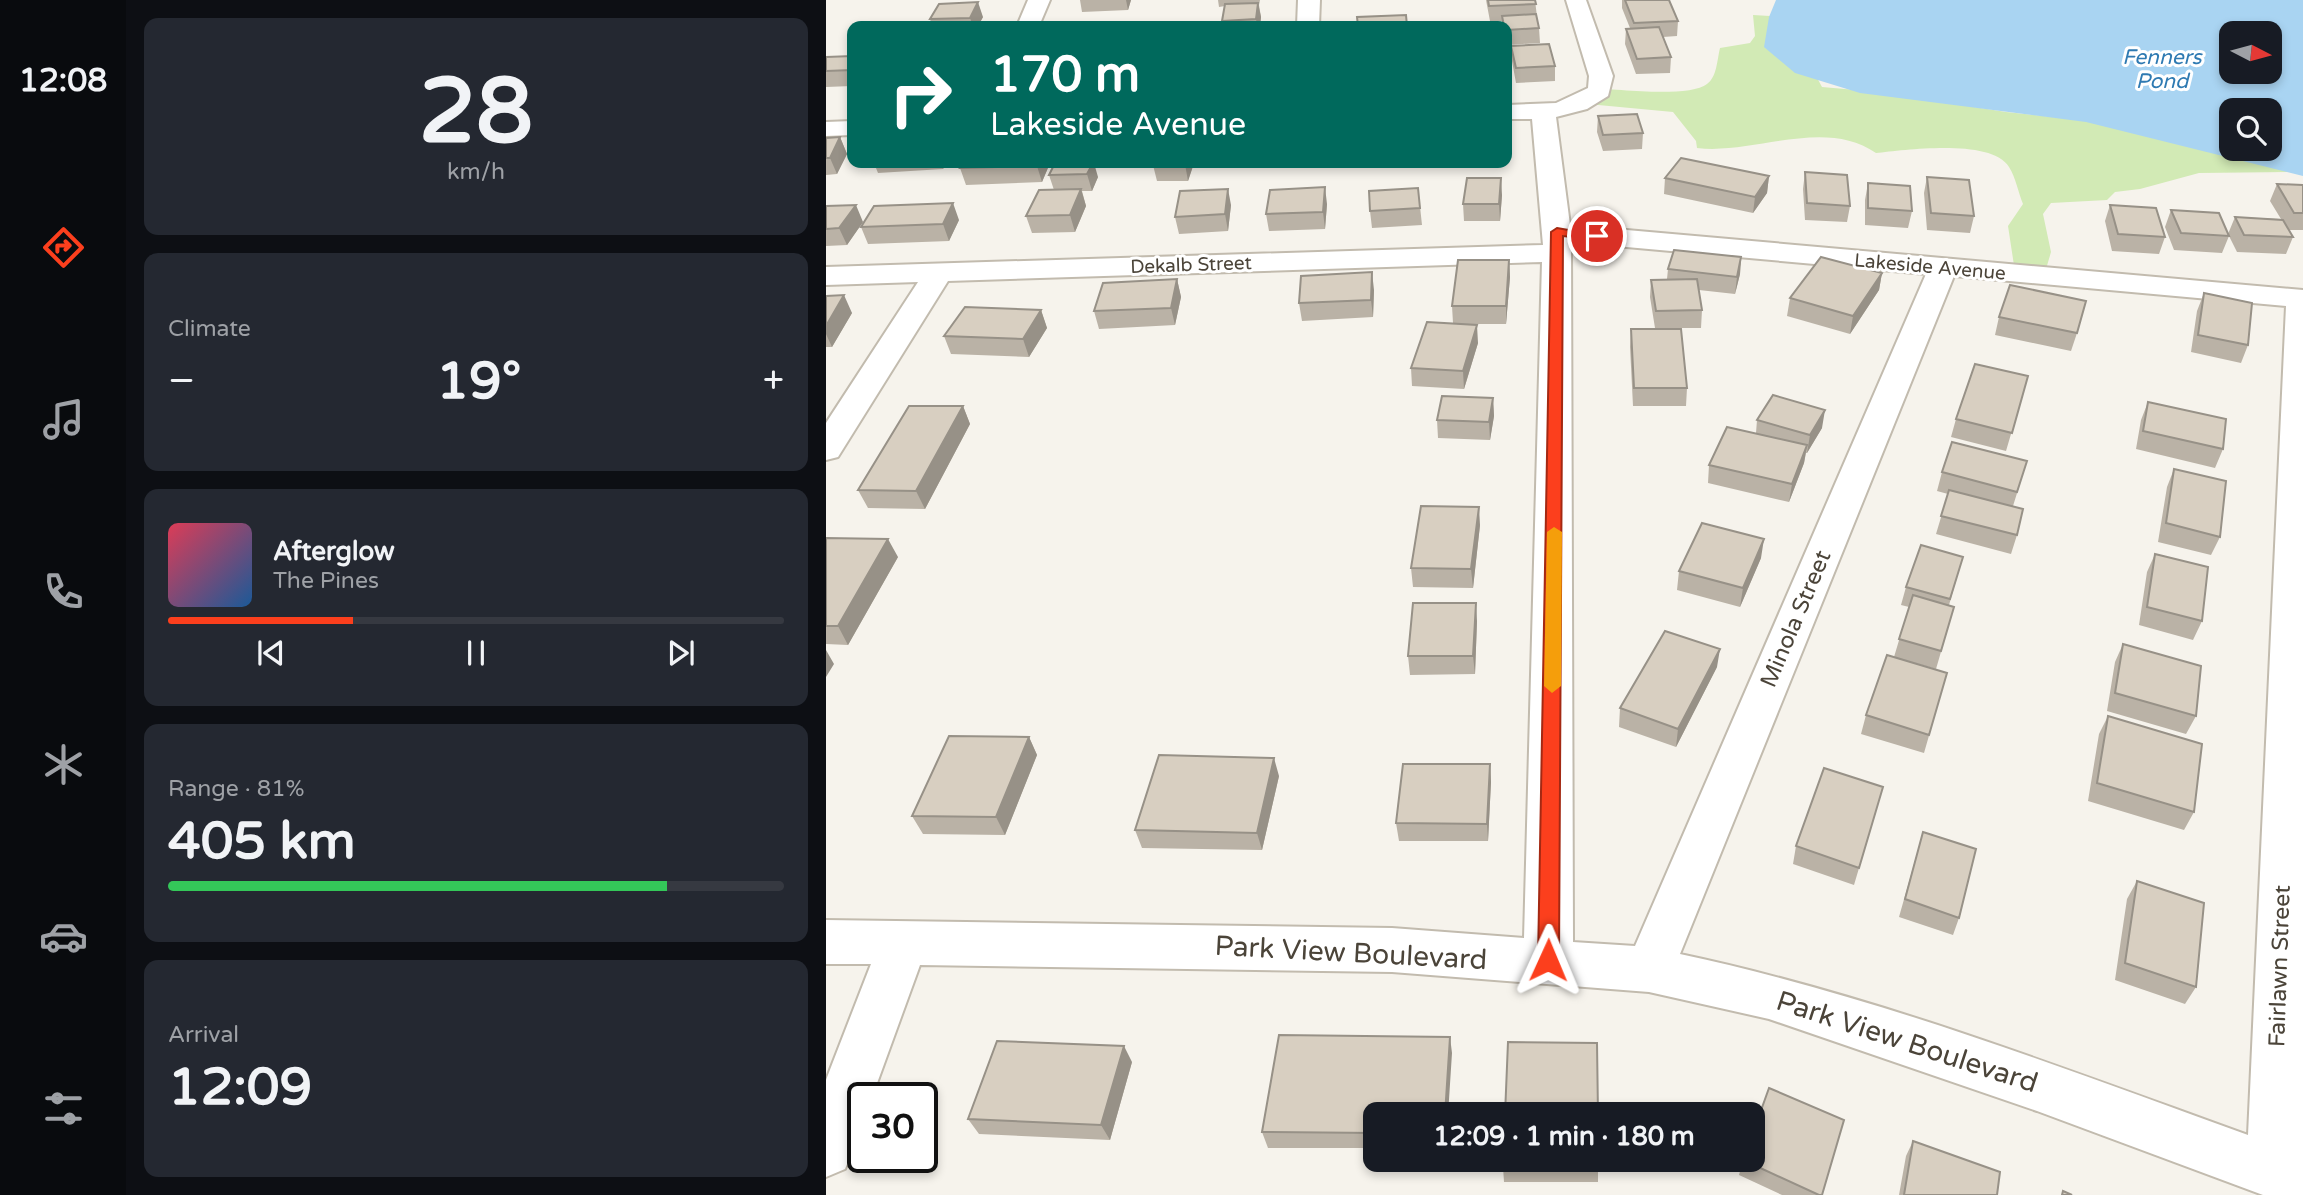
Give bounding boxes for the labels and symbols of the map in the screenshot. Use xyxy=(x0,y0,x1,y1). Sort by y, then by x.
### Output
north arrow xyxy=(2219,21,2282,84)
water label: Fenners Pond xyxy=(2122,45,2204,94)
pin xyxy=(1567,206,1627,266)
street label: Lakeside Avenue xyxy=(1853,249,2007,285)
street label: Dekalb Street xyxy=(1130,252,1252,278)
street label: Minola Street xyxy=(1755,546,1838,692)
street label: Fairlawn Street xyxy=(2263,884,2297,1047)
position arrow xyxy=(1511,923,1585,997)
street label: Park View Boulevard xyxy=(1214,929,1488,977)
street label: Park View Boulevard xyxy=(1772,984,2042,1100)
speed limit sign: 30 xyxy=(847,1082,938,1173)

